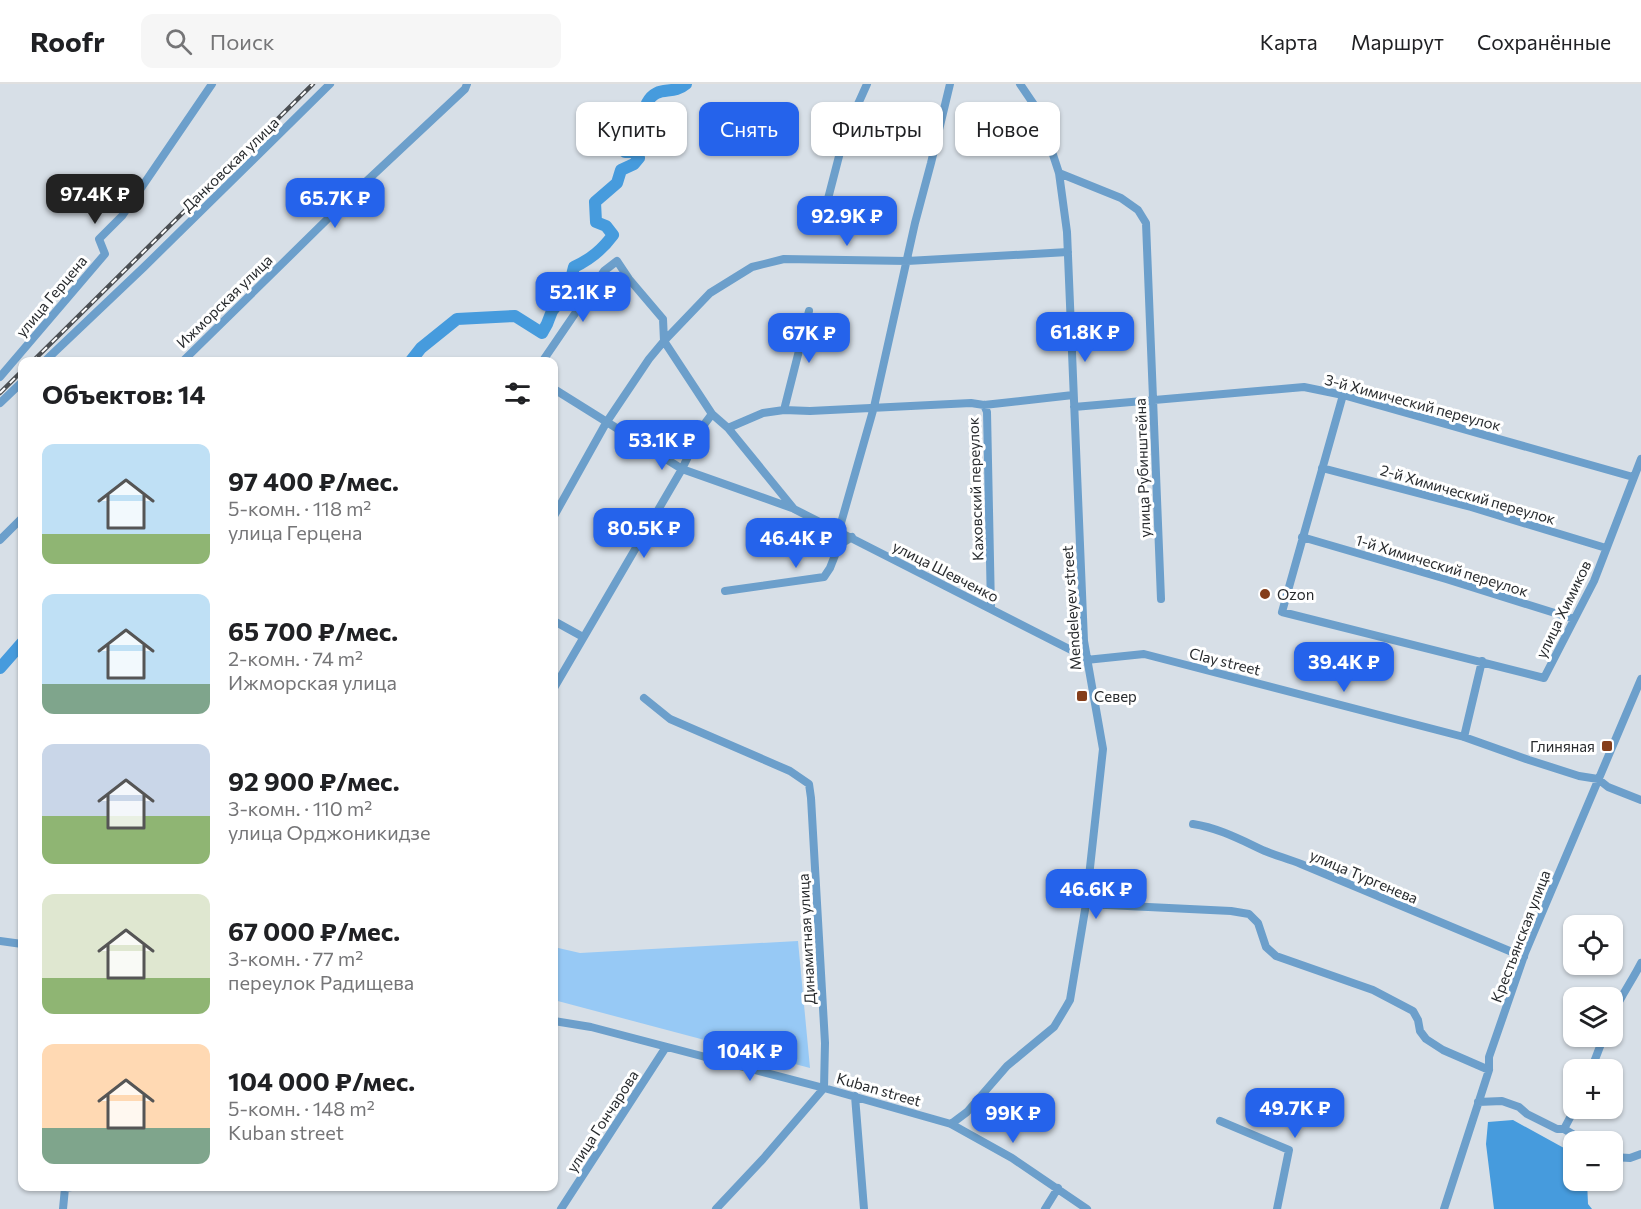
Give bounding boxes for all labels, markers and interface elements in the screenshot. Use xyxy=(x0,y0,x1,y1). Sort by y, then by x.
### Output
search box xyxy=(141,14,561,68)
text: Roofr xyxy=(30,24,105,58)
icon: search xyxy=(162,25,195,58)
text: Поиск xyxy=(210,28,275,55)
text: Карта xyxy=(1260,29,1318,54)
text: Маршрут xyxy=(1351,29,1444,54)
text: Сохранённые xyxy=(1477,29,1611,54)
chip: Купить xyxy=(576,102,687,156)
chip: Снять xyxy=(699,102,799,156)
chip: Фильтры xyxy=(811,102,943,156)
chip: Новое xyxy=(955,102,1060,156)
street label: Данковская улица xyxy=(178,113,282,215)
pin: 97.4K ₽ xyxy=(40,174,150,225)
pin: 65.7K ₽ xyxy=(280,178,390,229)
text: 97.4K ₽ xyxy=(60,181,130,205)
text: 65.7K ₽ xyxy=(300,185,370,209)
pin: 92.9K ₽ xyxy=(792,196,902,247)
text: 92.9K ₽ xyxy=(811,203,883,227)
street label: Ижморская улица xyxy=(172,251,276,351)
street label: улица Герцена xyxy=(12,252,90,340)
pin: 52.1K ₽ xyxy=(528,272,638,323)
text: 52.1K ₽ xyxy=(550,279,616,303)
pin: 61.8K ₽ xyxy=(1030,312,1140,363)
pin: 67K ₽ xyxy=(767,313,851,364)
text: 61.8K ₽ xyxy=(1050,319,1120,343)
text: 67K ₽ xyxy=(782,320,836,344)
street label: 3-й Химический переулок xyxy=(1323,370,1503,434)
icon: filters xyxy=(501,377,534,410)
text: Объектов: 14 xyxy=(42,378,206,409)
street label: улица Рубинштейна xyxy=(1131,398,1153,538)
street label: Каховский переулок xyxy=(963,417,987,561)
pin: 53.1K ₽ xyxy=(607,420,717,471)
text: 53.1K ₽ xyxy=(629,427,695,451)
street label: 2-й Химический переулок xyxy=(1378,460,1558,528)
text: 97 400 ₽/мес. xyxy=(228,465,399,496)
icon: home xyxy=(90,468,162,540)
text: 5-комн. · 118 m² xyxy=(228,496,371,520)
pin: 80.5K ₽ xyxy=(589,508,699,559)
text: 80.5K ₽ xyxy=(607,515,681,539)
pin: 46.4K ₽ xyxy=(741,518,851,569)
text: улица Герцена xyxy=(228,520,362,544)
text: 46.4K ₽ xyxy=(760,525,832,549)
street label: 1-й Химический переулок xyxy=(1354,530,1530,600)
street label: улица Шевченко xyxy=(890,537,1002,605)
street label: Mendeleyev street xyxy=(1058,545,1084,671)
street label: улица Химиков xyxy=(1532,557,1594,661)
place label: Ozon xyxy=(1277,585,1314,603)
marker: Ozon xyxy=(1258,587,1272,601)
text: 65 700 ₽/мес. xyxy=(228,615,398,646)
icon: home xyxy=(90,618,162,690)
pin: 39.4K ₽ xyxy=(1289,642,1399,693)
street label: Clay street xyxy=(1187,643,1263,679)
text: 2-комн. · 74 m² xyxy=(228,646,363,670)
text: 39.4K ₽ xyxy=(1308,649,1380,673)
text: Ижморская улица xyxy=(228,670,397,694)
place label: Север xyxy=(1094,687,1137,705)
marker: Север xyxy=(1075,689,1089,703)
place label: Глиняная xyxy=(1530,737,1595,755)
marker: Глиняная xyxy=(1600,739,1614,753)
text: 92 900 ₽/мес. xyxy=(228,765,400,796)
icon: home xyxy=(90,768,162,840)
text: 3-комн. · 110 m² xyxy=(228,796,372,820)
text: улица Орджоникидзе xyxy=(228,820,431,844)
street label: улица Тургенева xyxy=(1307,845,1421,907)
street label: Крестьянская улица xyxy=(1486,867,1554,1005)
pin: 46.6K ₽ xyxy=(1041,869,1151,920)
street label: Динамитная улица xyxy=(794,873,818,1005)
text: 46.6K ₽ xyxy=(1060,876,1132,900)
text: 67 000 ₽/мес. xyxy=(228,915,400,946)
map controls xyxy=(1563,915,1623,1191)
button: locate xyxy=(1563,915,1623,975)
icon: home xyxy=(90,918,162,990)
text: 3-комн. · 77 m² xyxy=(228,946,363,970)
text: переулок Радищева xyxy=(228,970,414,994)
button: layers xyxy=(1563,987,1623,1047)
pin: 104K ₽ xyxy=(701,1031,799,1082)
text: 104K ₽ xyxy=(717,1038,783,1062)
button: + xyxy=(1563,1059,1623,1119)
text: 104 000 ₽/мес. xyxy=(228,1065,415,1096)
street label: улица Гончарова xyxy=(562,1067,642,1175)
icon: home xyxy=(90,1068,162,1140)
street label: Kuban street xyxy=(835,1068,923,1110)
pin: 49.7K ₽ xyxy=(1240,1088,1350,1139)
pin: 99K ₽ xyxy=(971,1093,1055,1144)
text: 49.7K ₽ xyxy=(1259,1095,1331,1119)
text: 5-комн. · 148 m² xyxy=(228,1096,375,1120)
text: 99K ₽ xyxy=(985,1100,1041,1124)
text: Kuban street xyxy=(228,1120,344,1144)
button: − xyxy=(1563,1131,1623,1191)

